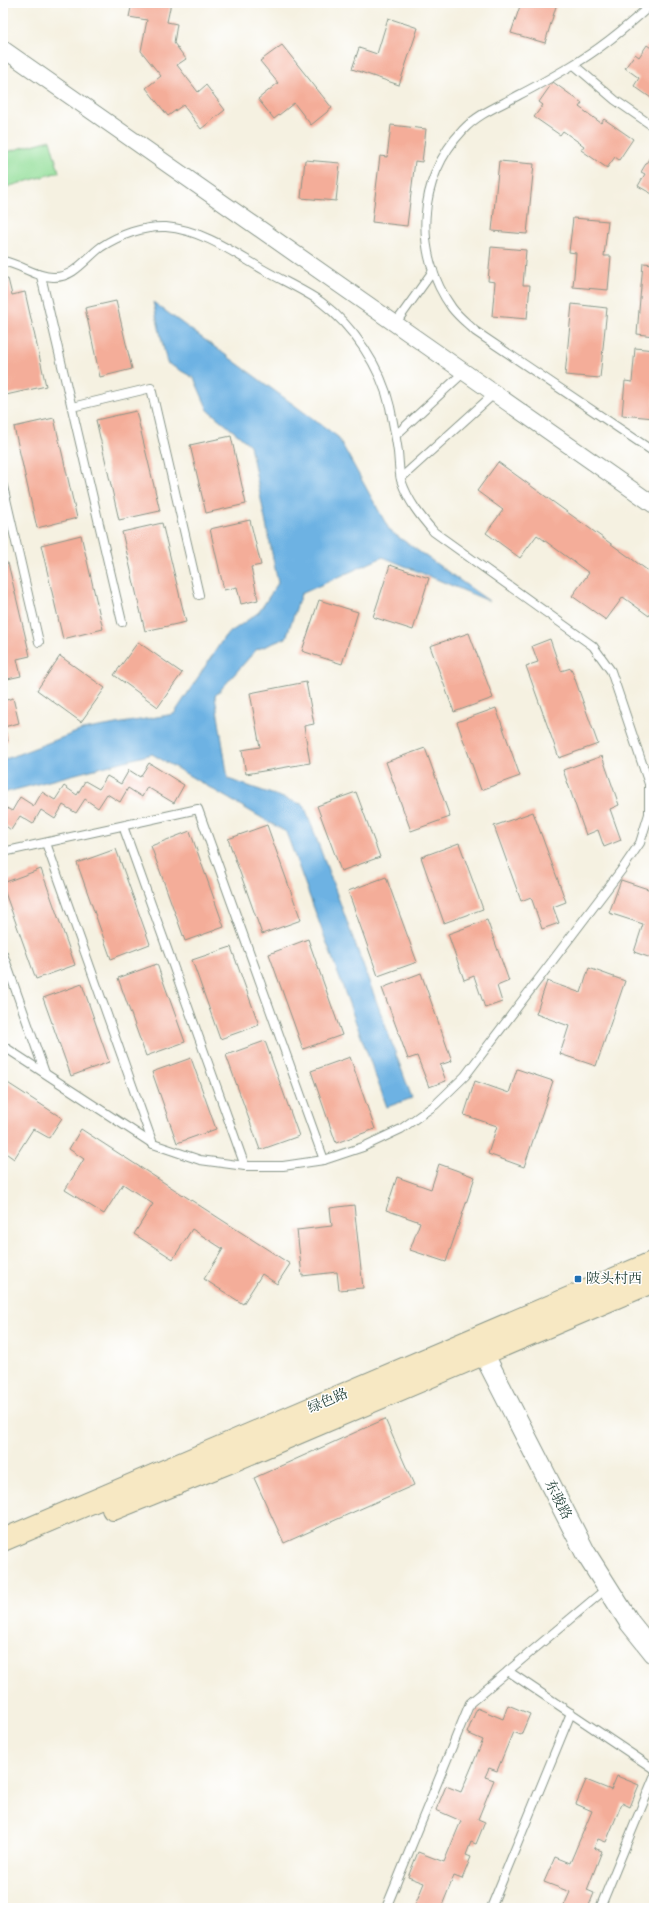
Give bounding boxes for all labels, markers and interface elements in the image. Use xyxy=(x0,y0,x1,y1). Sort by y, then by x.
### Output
place label: 陂头村西 xyxy=(586,1270,642,1288)
marker: 陂头村西 xyxy=(573,1274,583,1284)
street label: 绿色路 xyxy=(305,1385,351,1417)
street label: 东骏路 xyxy=(540,1477,576,1523)

